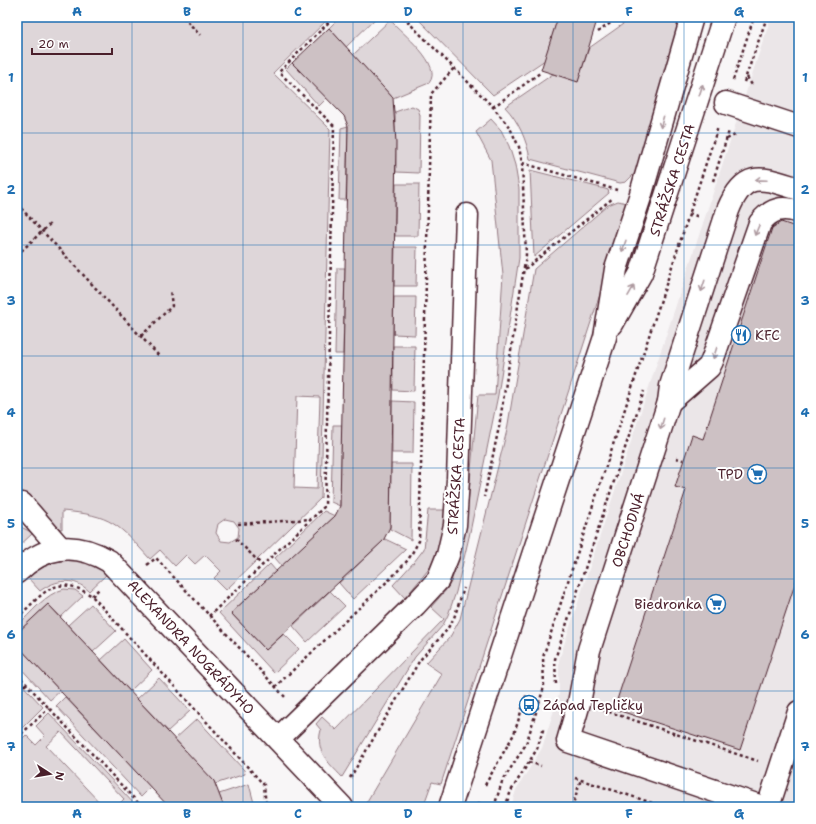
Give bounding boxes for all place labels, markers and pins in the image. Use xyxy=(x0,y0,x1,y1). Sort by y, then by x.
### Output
restaurant icon: KFC xyxy=(730,324,752,346)
place label: KFC xyxy=(755,326,780,344)
supermarket icon: TPD xyxy=(746,463,768,485)
place label: TPD xyxy=(718,465,743,483)
supermarket icon: Biedronka xyxy=(705,593,727,615)
place label: Biedronka xyxy=(634,595,702,613)
bus stop icon: Západ Tepličky xyxy=(518,694,540,716)
place label: Západ Tepličky xyxy=(543,696,643,714)

